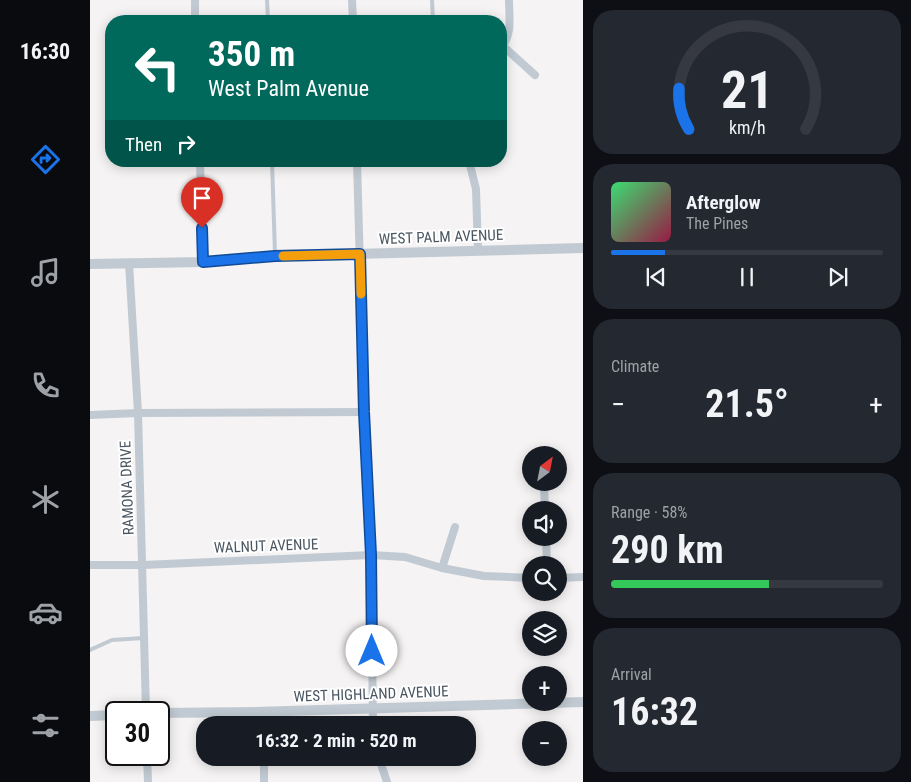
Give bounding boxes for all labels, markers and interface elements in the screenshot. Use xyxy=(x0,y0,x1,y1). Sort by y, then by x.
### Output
text: 350 m xyxy=(208,34,295,75)
icon: left xyxy=(125,35,190,100)
text: 16:30 xyxy=(20,39,70,64)
text: 21 xyxy=(721,60,773,121)
text: West Palm Avenue xyxy=(208,76,369,101)
text: km/h xyxy=(729,117,765,138)
icon: right xyxy=(172,130,200,158)
text: Then xyxy=(125,133,162,156)
icon: directions xyxy=(28,142,63,177)
pin xyxy=(181,177,223,228)
icon: arrive xyxy=(188,184,216,212)
text: Afterglow xyxy=(686,191,760,214)
text: The Pines xyxy=(686,214,748,233)
street label: WEST PALM AVENUE xyxy=(378,226,504,248)
icon: music xyxy=(28,255,63,290)
icon: previous xyxy=(642,263,670,291)
icon: pause xyxy=(733,263,761,291)
icon: next xyxy=(824,263,852,291)
text: Climate xyxy=(611,357,659,376)
icon: phone xyxy=(28,368,63,403)
text: 21.5° xyxy=(705,382,789,426)
text: − xyxy=(611,388,625,421)
text: + xyxy=(869,388,883,421)
street label: RAMONA DRIVE xyxy=(116,440,138,536)
north arrow xyxy=(522,446,568,491)
map controls xyxy=(522,446,567,766)
icon: climate xyxy=(28,482,63,517)
button: sound xyxy=(522,501,567,546)
text: Range · 58% xyxy=(611,503,687,522)
text: 290 km xyxy=(611,528,724,572)
street label: WALNUT AVENUE xyxy=(213,535,319,557)
button: search xyxy=(522,556,567,601)
icon: car xyxy=(28,595,63,630)
button: layers xyxy=(522,611,567,656)
position arrow xyxy=(345,624,397,676)
text: Arrival xyxy=(611,665,652,684)
button: + xyxy=(522,666,567,711)
street label: WEST HIGHLAND AVENUE xyxy=(293,682,449,706)
text: 16:32 xyxy=(611,690,698,734)
speed limit sign: 30 xyxy=(105,701,170,766)
icon: filters xyxy=(28,708,63,743)
button: − xyxy=(522,721,567,766)
text: 16:32 · 2 min · 520 m xyxy=(255,729,417,752)

